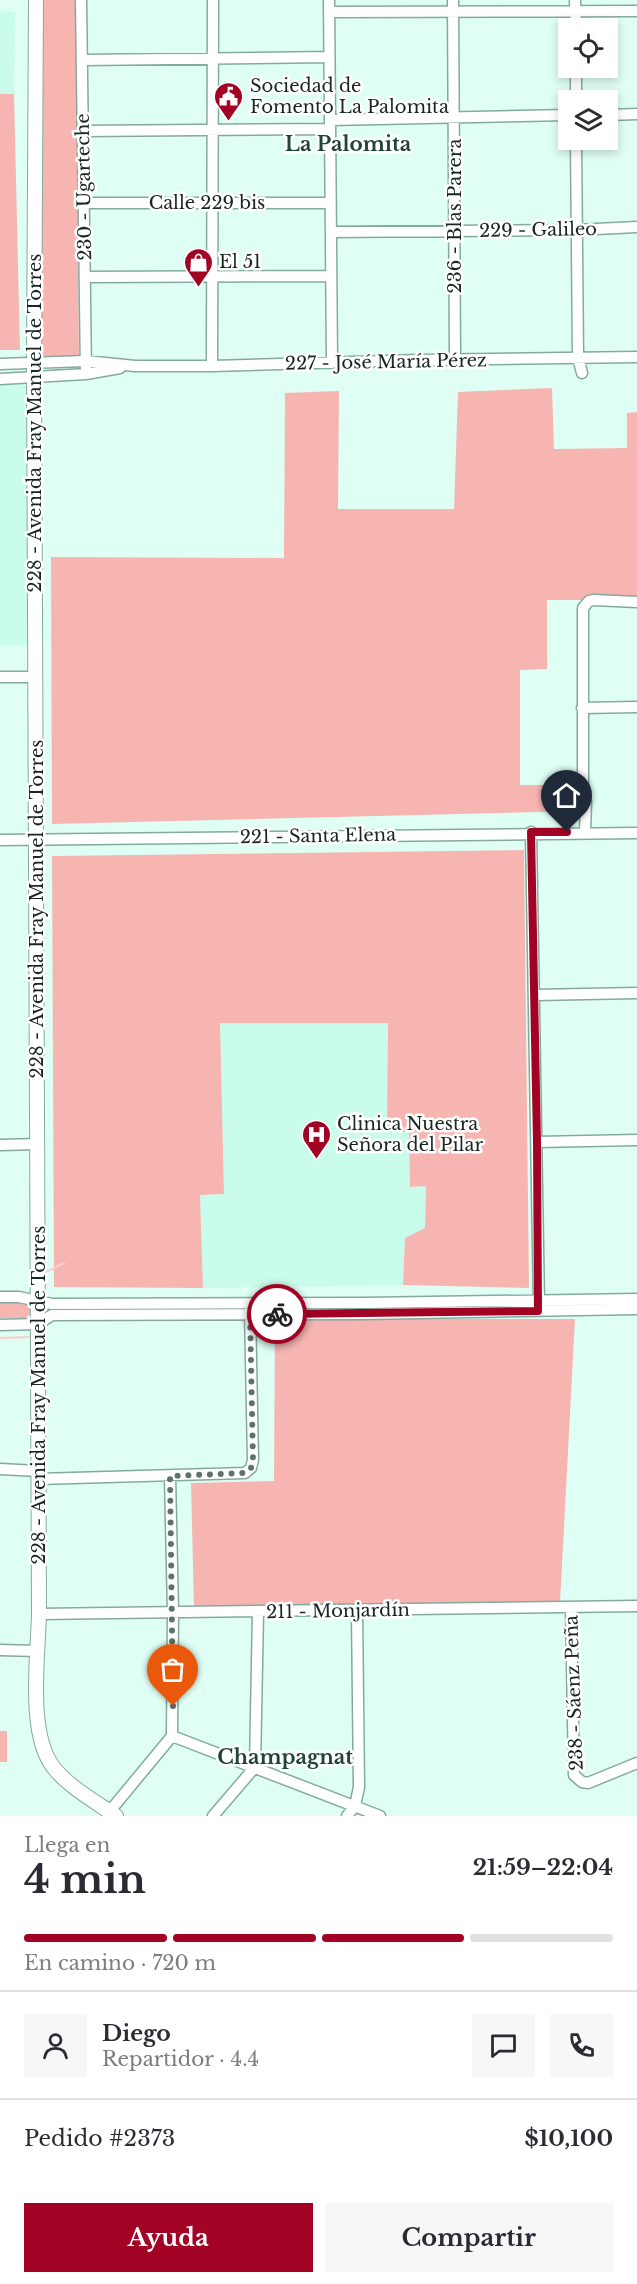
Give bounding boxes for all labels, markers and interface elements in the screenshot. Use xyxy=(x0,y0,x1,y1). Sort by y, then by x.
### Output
map controls xyxy=(558,18,618,150)
button: locate xyxy=(558,18,618,78)
place label: Sociedad de Fomento La Palomita xyxy=(250,75,449,118)
public building icon: Sociedad de Fomento La Palomita xyxy=(213,80,245,122)
button: layers xyxy=(558,90,618,150)
street label: 230 - Ugarteche xyxy=(72,113,96,261)
district label: La Palomita xyxy=(285,132,412,156)
street label: 236 - Blas Parera xyxy=(444,139,466,293)
street label: Calle 229 bis xyxy=(149,192,265,214)
street label: 229 - Galileo xyxy=(479,218,597,242)
shop icon: El 51 xyxy=(182,246,214,288)
place label: El 51 xyxy=(219,251,261,273)
street label: 228 - Avenida Fray Manuel de Torres xyxy=(24,254,46,592)
street label: 227 - José María Pérez xyxy=(285,349,487,375)
street label: 228 - Avenida Fray Manuel de Torres xyxy=(26,740,48,1078)
pin xyxy=(541,770,592,832)
icon: home xyxy=(550,779,583,812)
street label: 221 - Santa Elena xyxy=(240,824,396,848)
place label: Clinica Nuestra Señora del Pilar xyxy=(337,1113,483,1156)
hospital icon: Clinica Nuestra Señora del Pilar xyxy=(300,1118,332,1160)
street label: 228 - Avenida Fray Manuel de Torres xyxy=(28,1226,50,1564)
courier xyxy=(247,1284,307,1344)
icon: bike xyxy=(261,1298,294,1331)
street label: 211 - Monjardín xyxy=(266,1599,410,1623)
street label: 238 - Sáenz Peña xyxy=(560,1615,588,1771)
pin xyxy=(147,1644,198,1706)
icon: bag xyxy=(156,1653,189,1686)
district label: Champagnat xyxy=(217,1745,353,1769)
text: Llega en xyxy=(24,1833,110,1857)
text: 21:59–22:04 xyxy=(473,1854,613,1881)
text: 4 min xyxy=(24,1855,146,1904)
text: En camino · 720 m xyxy=(24,1951,216,1975)
button: person xyxy=(24,2014,87,2077)
button: chat xyxy=(472,2014,535,2077)
button: phone xyxy=(550,2014,613,2077)
text: Diego xyxy=(102,2020,171,2047)
text: Repartidor · 4.4 xyxy=(102,2047,259,2071)
text: Pedido #2373 xyxy=(24,2125,175,2152)
text: $10,100 xyxy=(524,2125,613,2152)
button: Ayuda xyxy=(24,2203,313,2272)
button: Compartir xyxy=(325,2203,613,2272)

